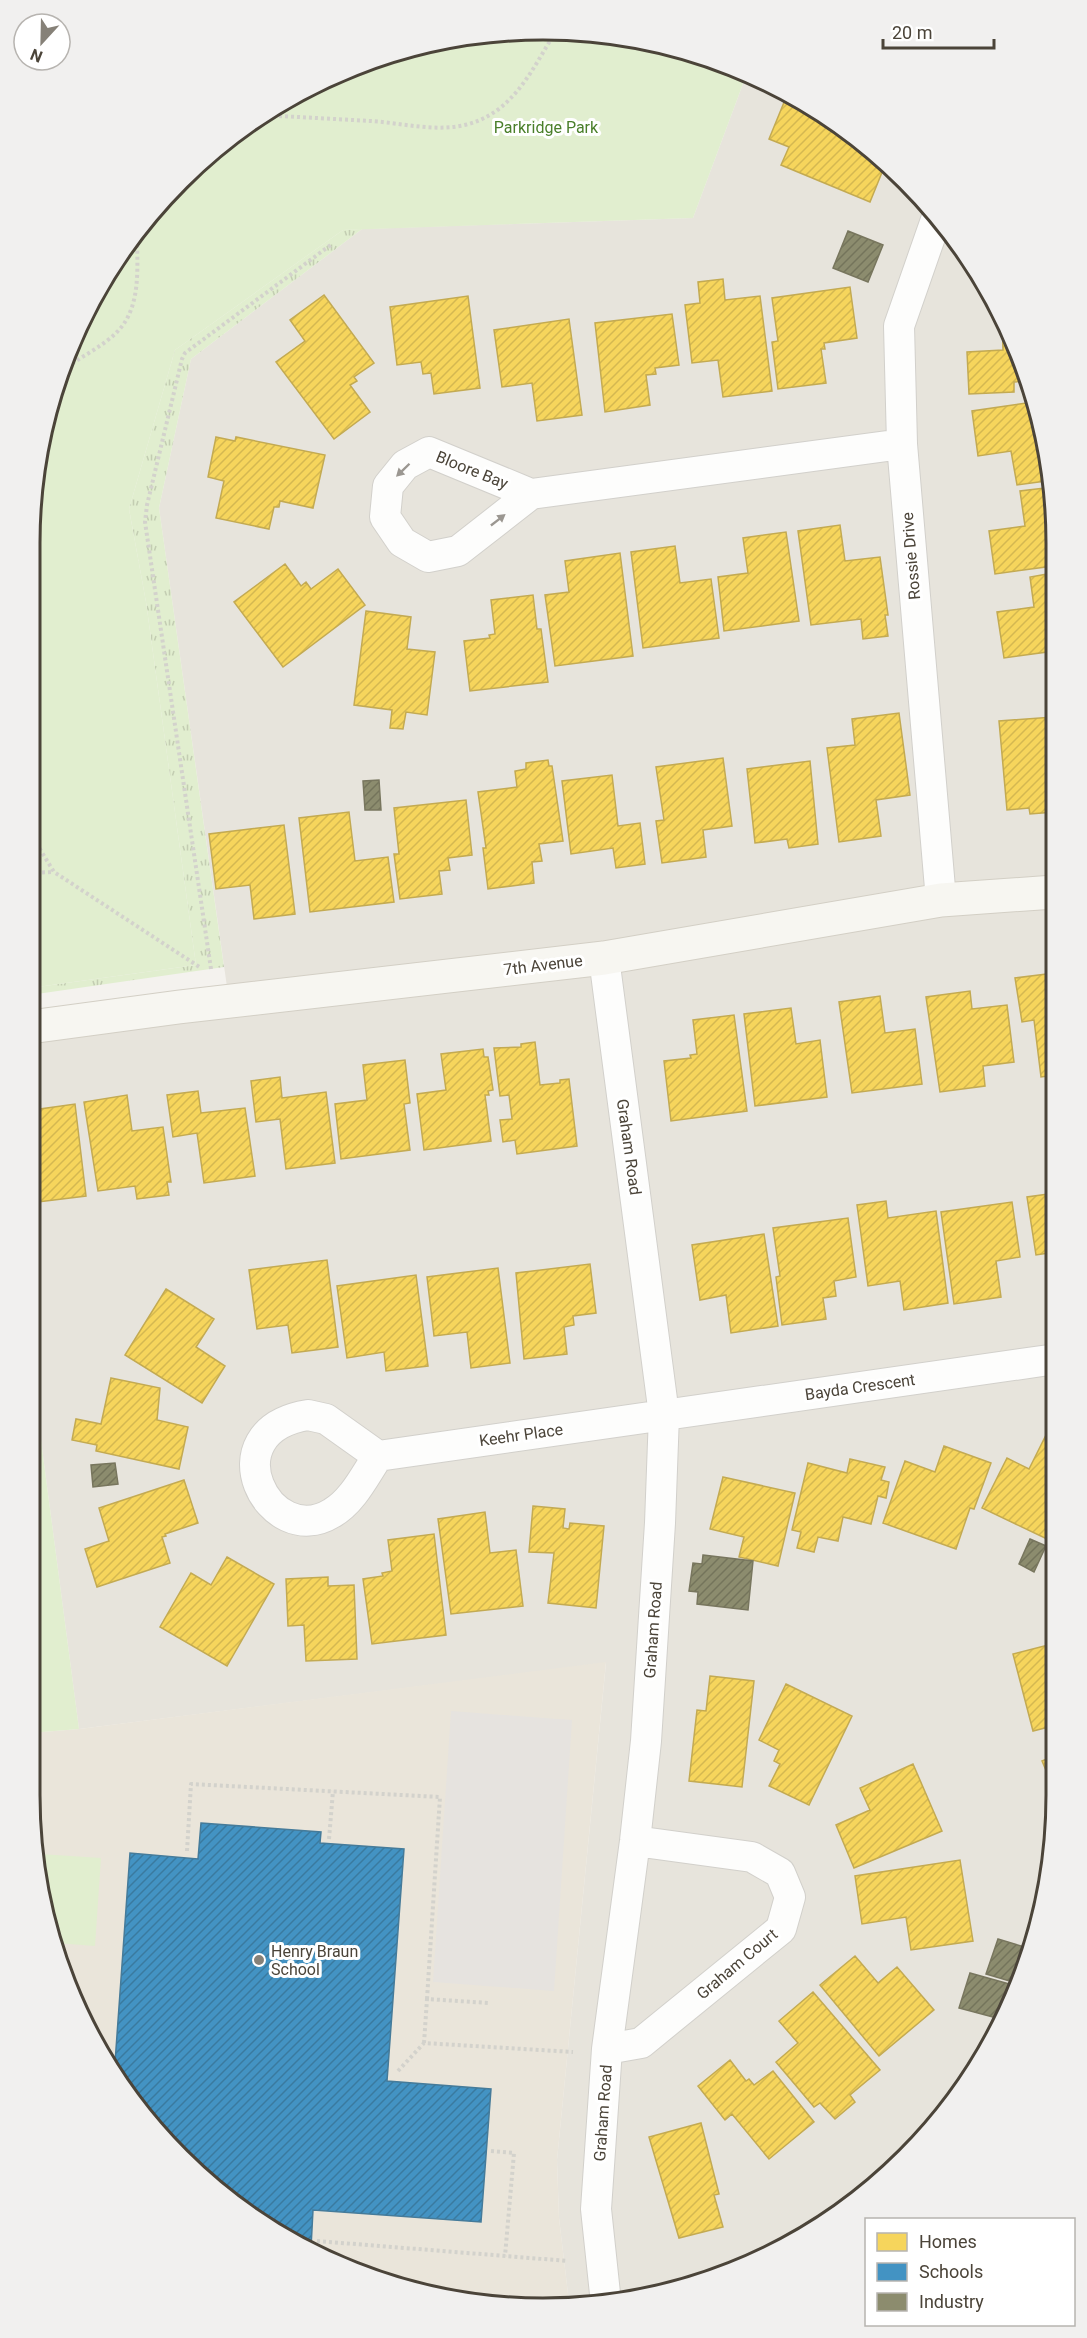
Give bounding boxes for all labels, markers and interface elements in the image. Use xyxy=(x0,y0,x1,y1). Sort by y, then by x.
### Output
north arrow xyxy=(12,12,72,72)
scale bar xyxy=(883,12,994,50)
text: 20 m xyxy=(892,22,932,43)
text: N xyxy=(28,45,45,66)
park label: Parkridge Park xyxy=(494,118,599,137)
street label: Bloore Bay xyxy=(433,447,511,493)
one-way arrow xyxy=(395,463,410,477)
street label: Rossie Drive xyxy=(898,511,924,601)
one-way arrow xyxy=(490,513,506,526)
street label: 7th Avenue xyxy=(502,951,584,979)
street label: Graham Road xyxy=(613,1098,645,1196)
street label: Bayda Crescent xyxy=(804,1370,916,1404)
street label: Keehr Place xyxy=(478,1420,564,1450)
street label: Graham Road xyxy=(640,1581,666,1679)
street label: Graham Court xyxy=(693,1925,781,2003)
place label: Henry Braun School xyxy=(271,1942,358,1979)
marker: Henry Braun School xyxy=(252,1953,266,1967)
street label: Graham Road xyxy=(590,2064,616,2162)
legend xyxy=(865,2218,1075,2326)
text: Homes xyxy=(919,2231,977,2252)
text: Schools xyxy=(919,2261,983,2282)
text: Industry xyxy=(919,2291,984,2312)

